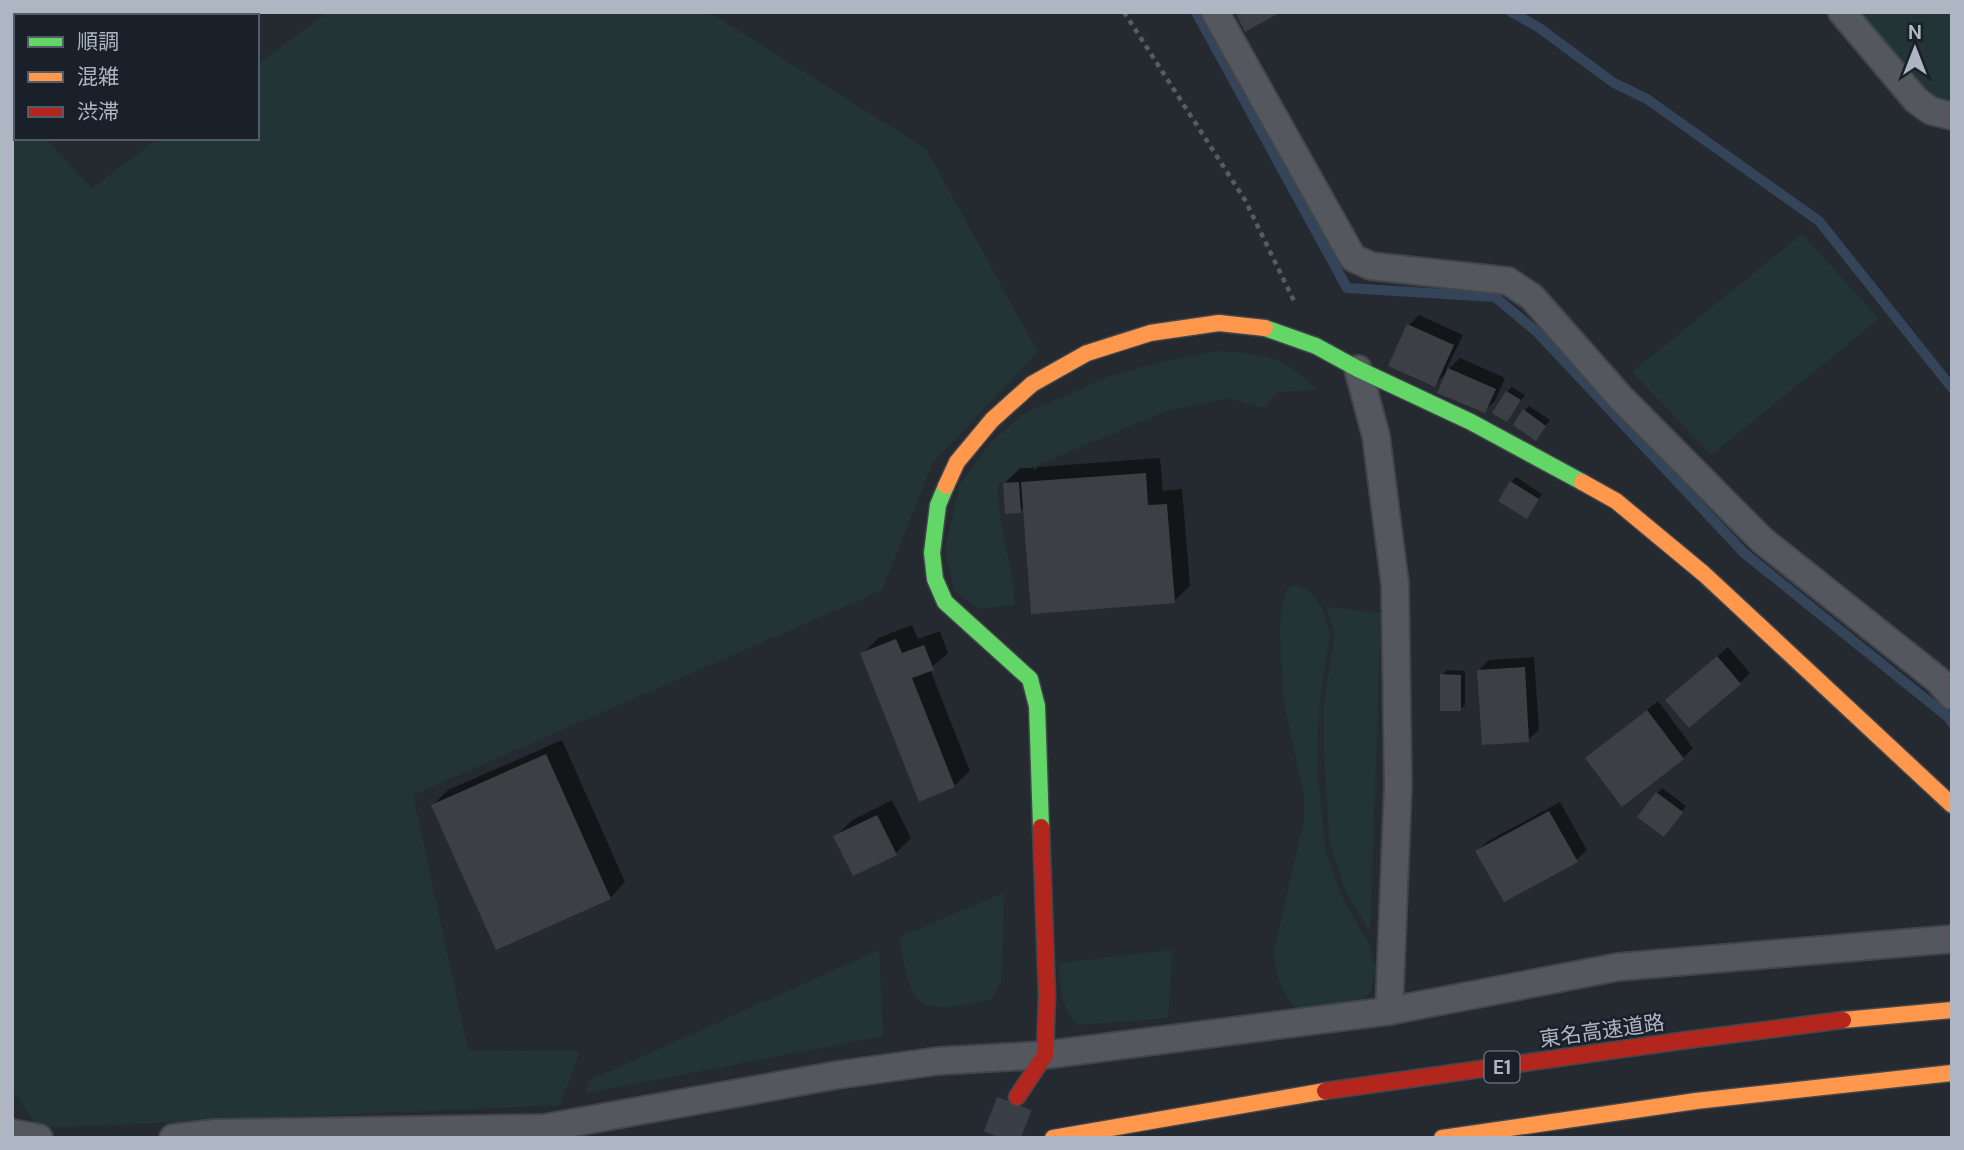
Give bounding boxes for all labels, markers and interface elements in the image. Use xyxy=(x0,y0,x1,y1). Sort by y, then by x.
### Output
legend xyxy=(14,14,259,140)
north arrow xyxy=(1880,14,1950,84)
text: N xyxy=(1908,20,1922,45)
text: 順調 xyxy=(77,28,119,56)
text: 混雑 xyxy=(77,63,119,91)
text: 渋滞 xyxy=(77,98,119,126)
street label: 東名高速道路 xyxy=(1538,1008,1666,1054)
road number: E1 xyxy=(1484,1051,1520,1082)

